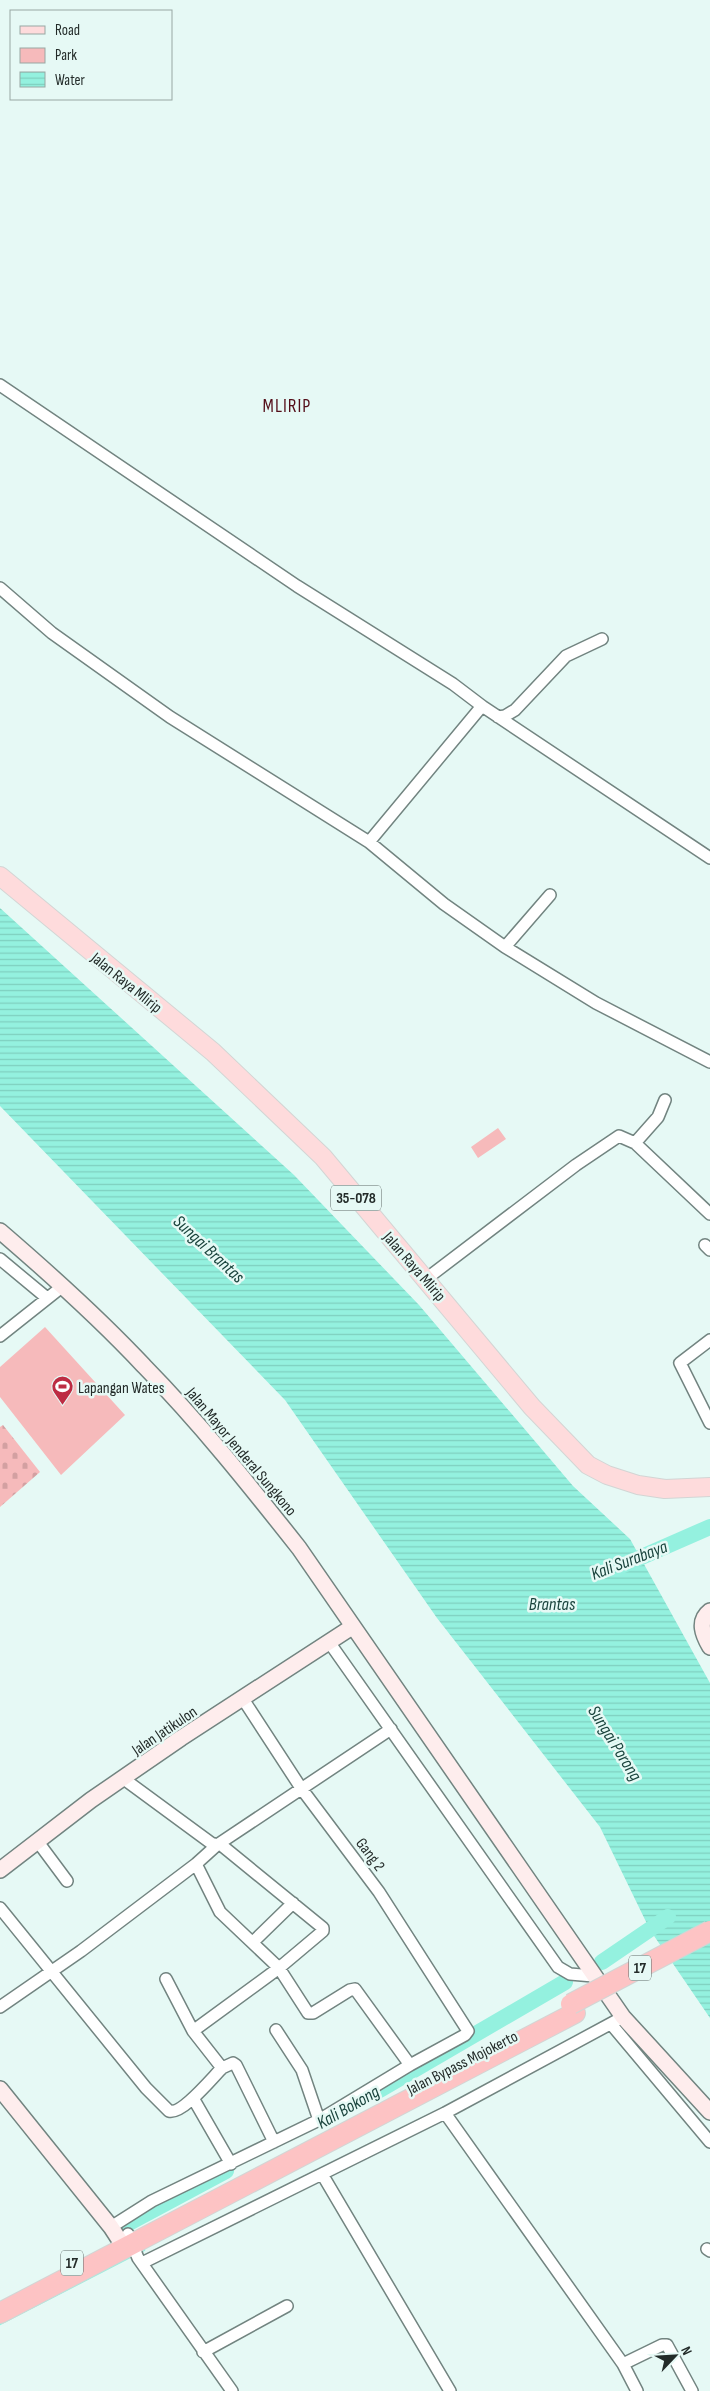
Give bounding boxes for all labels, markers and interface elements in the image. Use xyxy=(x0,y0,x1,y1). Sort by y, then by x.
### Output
legend xyxy=(10,10,172,100)
text: Road xyxy=(55,21,80,40)
text: Park xyxy=(55,46,77,65)
text: Water xyxy=(55,71,86,90)
district label: MLIRIP xyxy=(263,395,311,418)
street label: Jalan Raya Mlirip xyxy=(86,948,165,1018)
road number: 35-078 xyxy=(331,1186,381,1210)
water label: Sungai Brantas xyxy=(169,1211,249,1288)
street label: Jalan Raya Mlirip xyxy=(378,1228,449,1306)
sports icon: Lapangan Wates xyxy=(50,1375,74,1406)
place label: Lapangan Wates xyxy=(78,1379,165,1398)
street label: Jalan Mayor Jenderal Sungkono xyxy=(181,1383,300,1520)
water label: Kali Surabaya xyxy=(588,1536,671,1585)
water label: Brantas xyxy=(529,1594,576,1615)
water label: Sungai Porong xyxy=(583,1702,646,1785)
street label: Jalan Jatikulon xyxy=(128,1703,201,1761)
street label: Gang 2 xyxy=(351,1835,388,1875)
road number: 17 xyxy=(629,1956,651,1980)
street label: Jalan Bypass Mojokerto xyxy=(403,2027,521,2100)
water label: Kali Bokong xyxy=(313,2081,384,2134)
road number: 17 xyxy=(61,2250,83,2276)
north arrow xyxy=(650,2331,700,2381)
text: N xyxy=(677,2344,696,2358)

